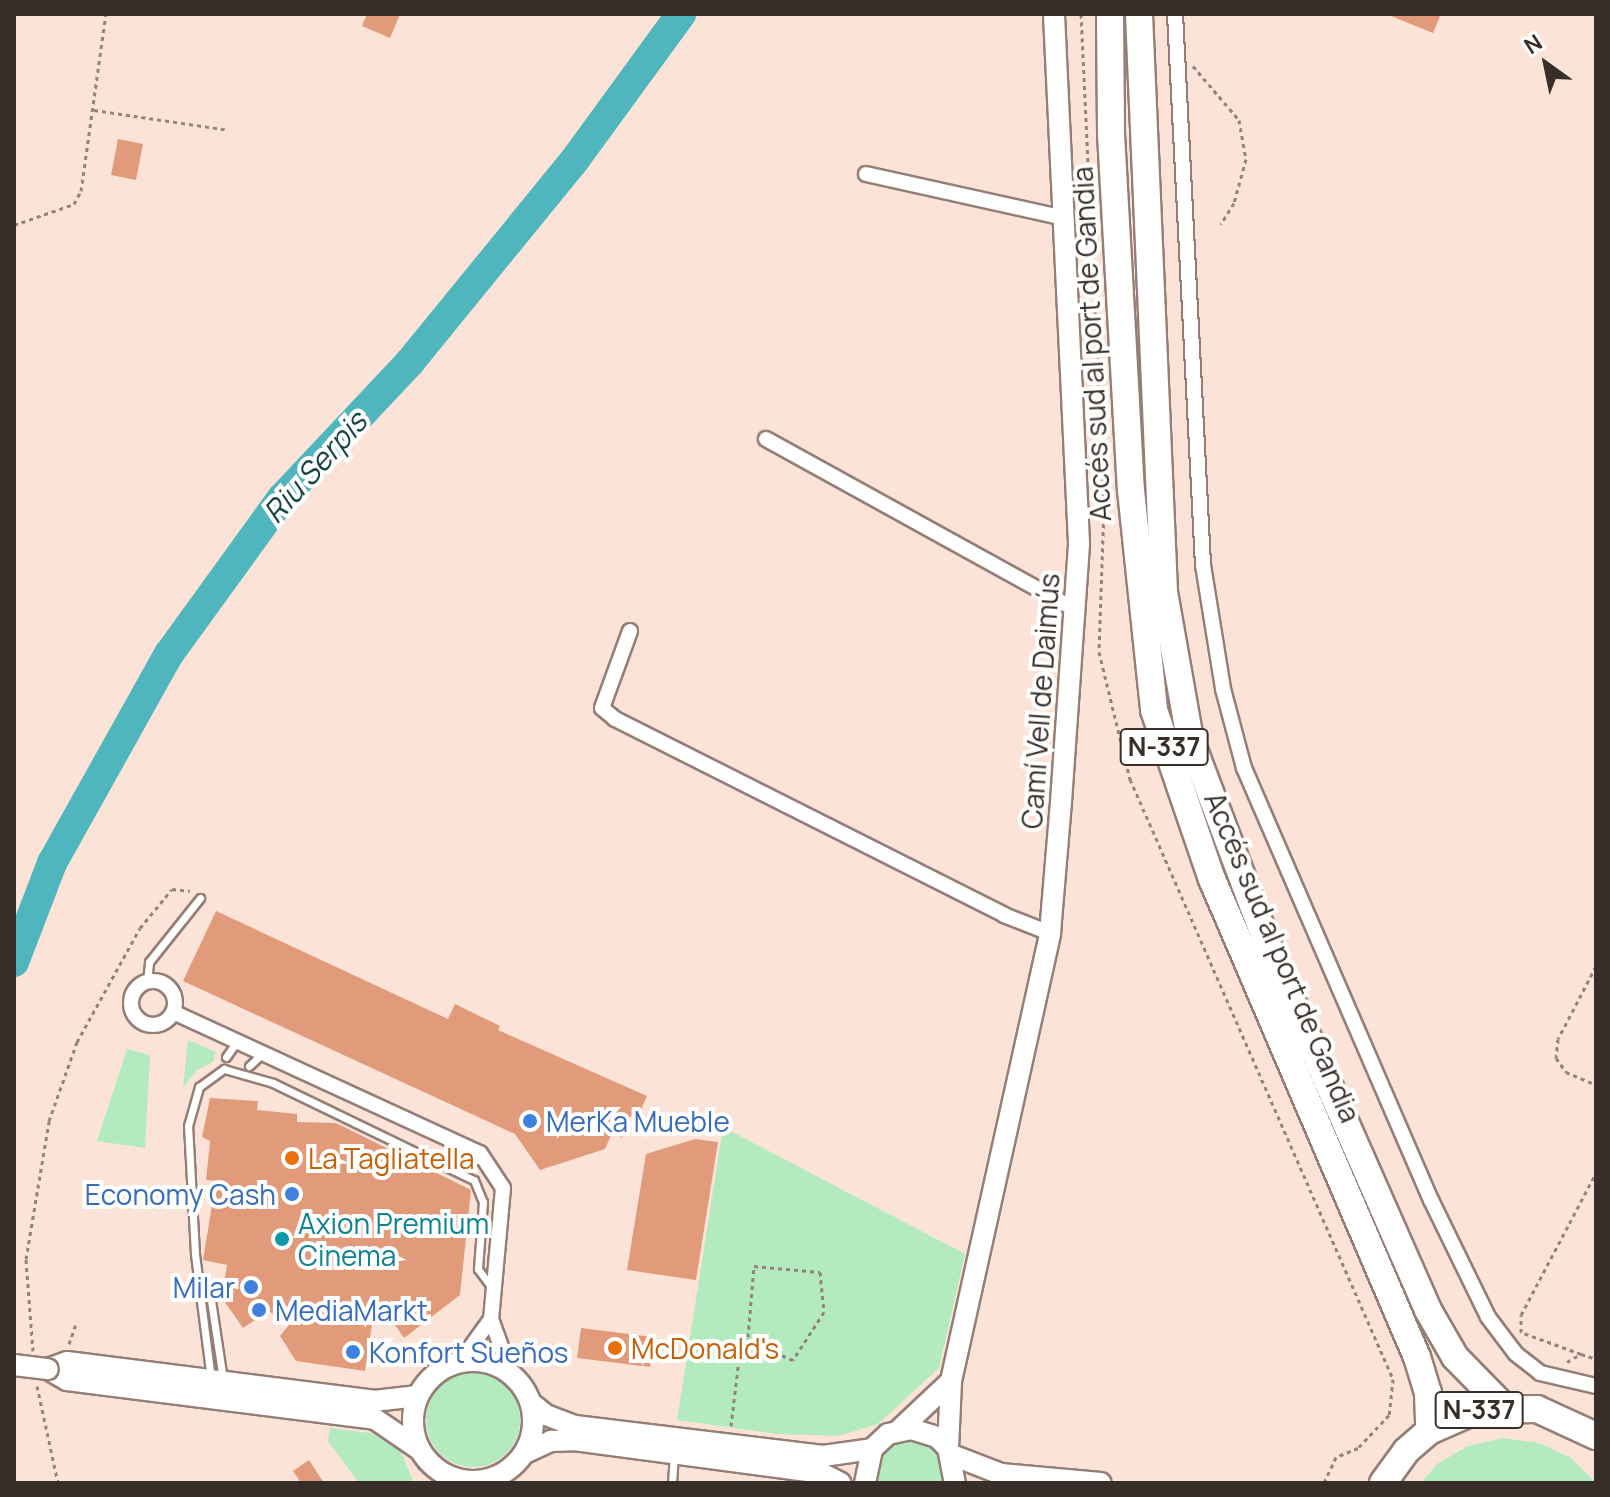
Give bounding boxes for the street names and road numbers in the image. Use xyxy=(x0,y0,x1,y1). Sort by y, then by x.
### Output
street label: Accés sud al port de Gandia xyxy=(1065,166,1117,522)
street label: Camí Vell de Daimús xyxy=(1014,572,1066,830)
road number: N-337 xyxy=(1118,725,1210,769)
street label: Accés sud al port de Gandia xyxy=(1198,787,1368,1127)
road number: N-337 xyxy=(1433,1388,1525,1432)

